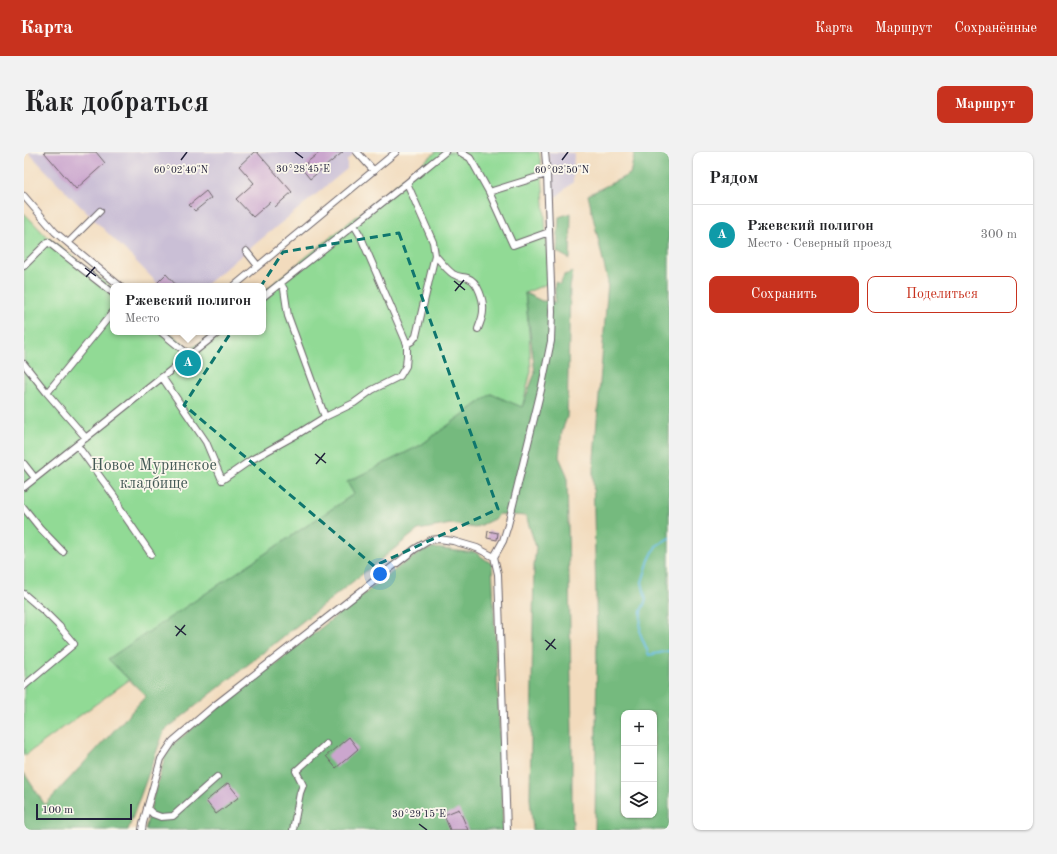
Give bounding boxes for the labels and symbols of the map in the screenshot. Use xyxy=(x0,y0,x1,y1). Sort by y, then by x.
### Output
text: 30°28'45"E xyxy=(276,164,330,174)
text: 60°02'40"N xyxy=(154,165,209,175)
text: 60°02'50"N xyxy=(535,165,590,175)
pin: A xyxy=(175,348,201,378)
park label: Новое Муринское кладбище xyxy=(91,458,217,492)
your location xyxy=(370,564,390,584)
scale bar xyxy=(36,802,132,821)
text: 30°29'15"E xyxy=(392,809,446,819)

